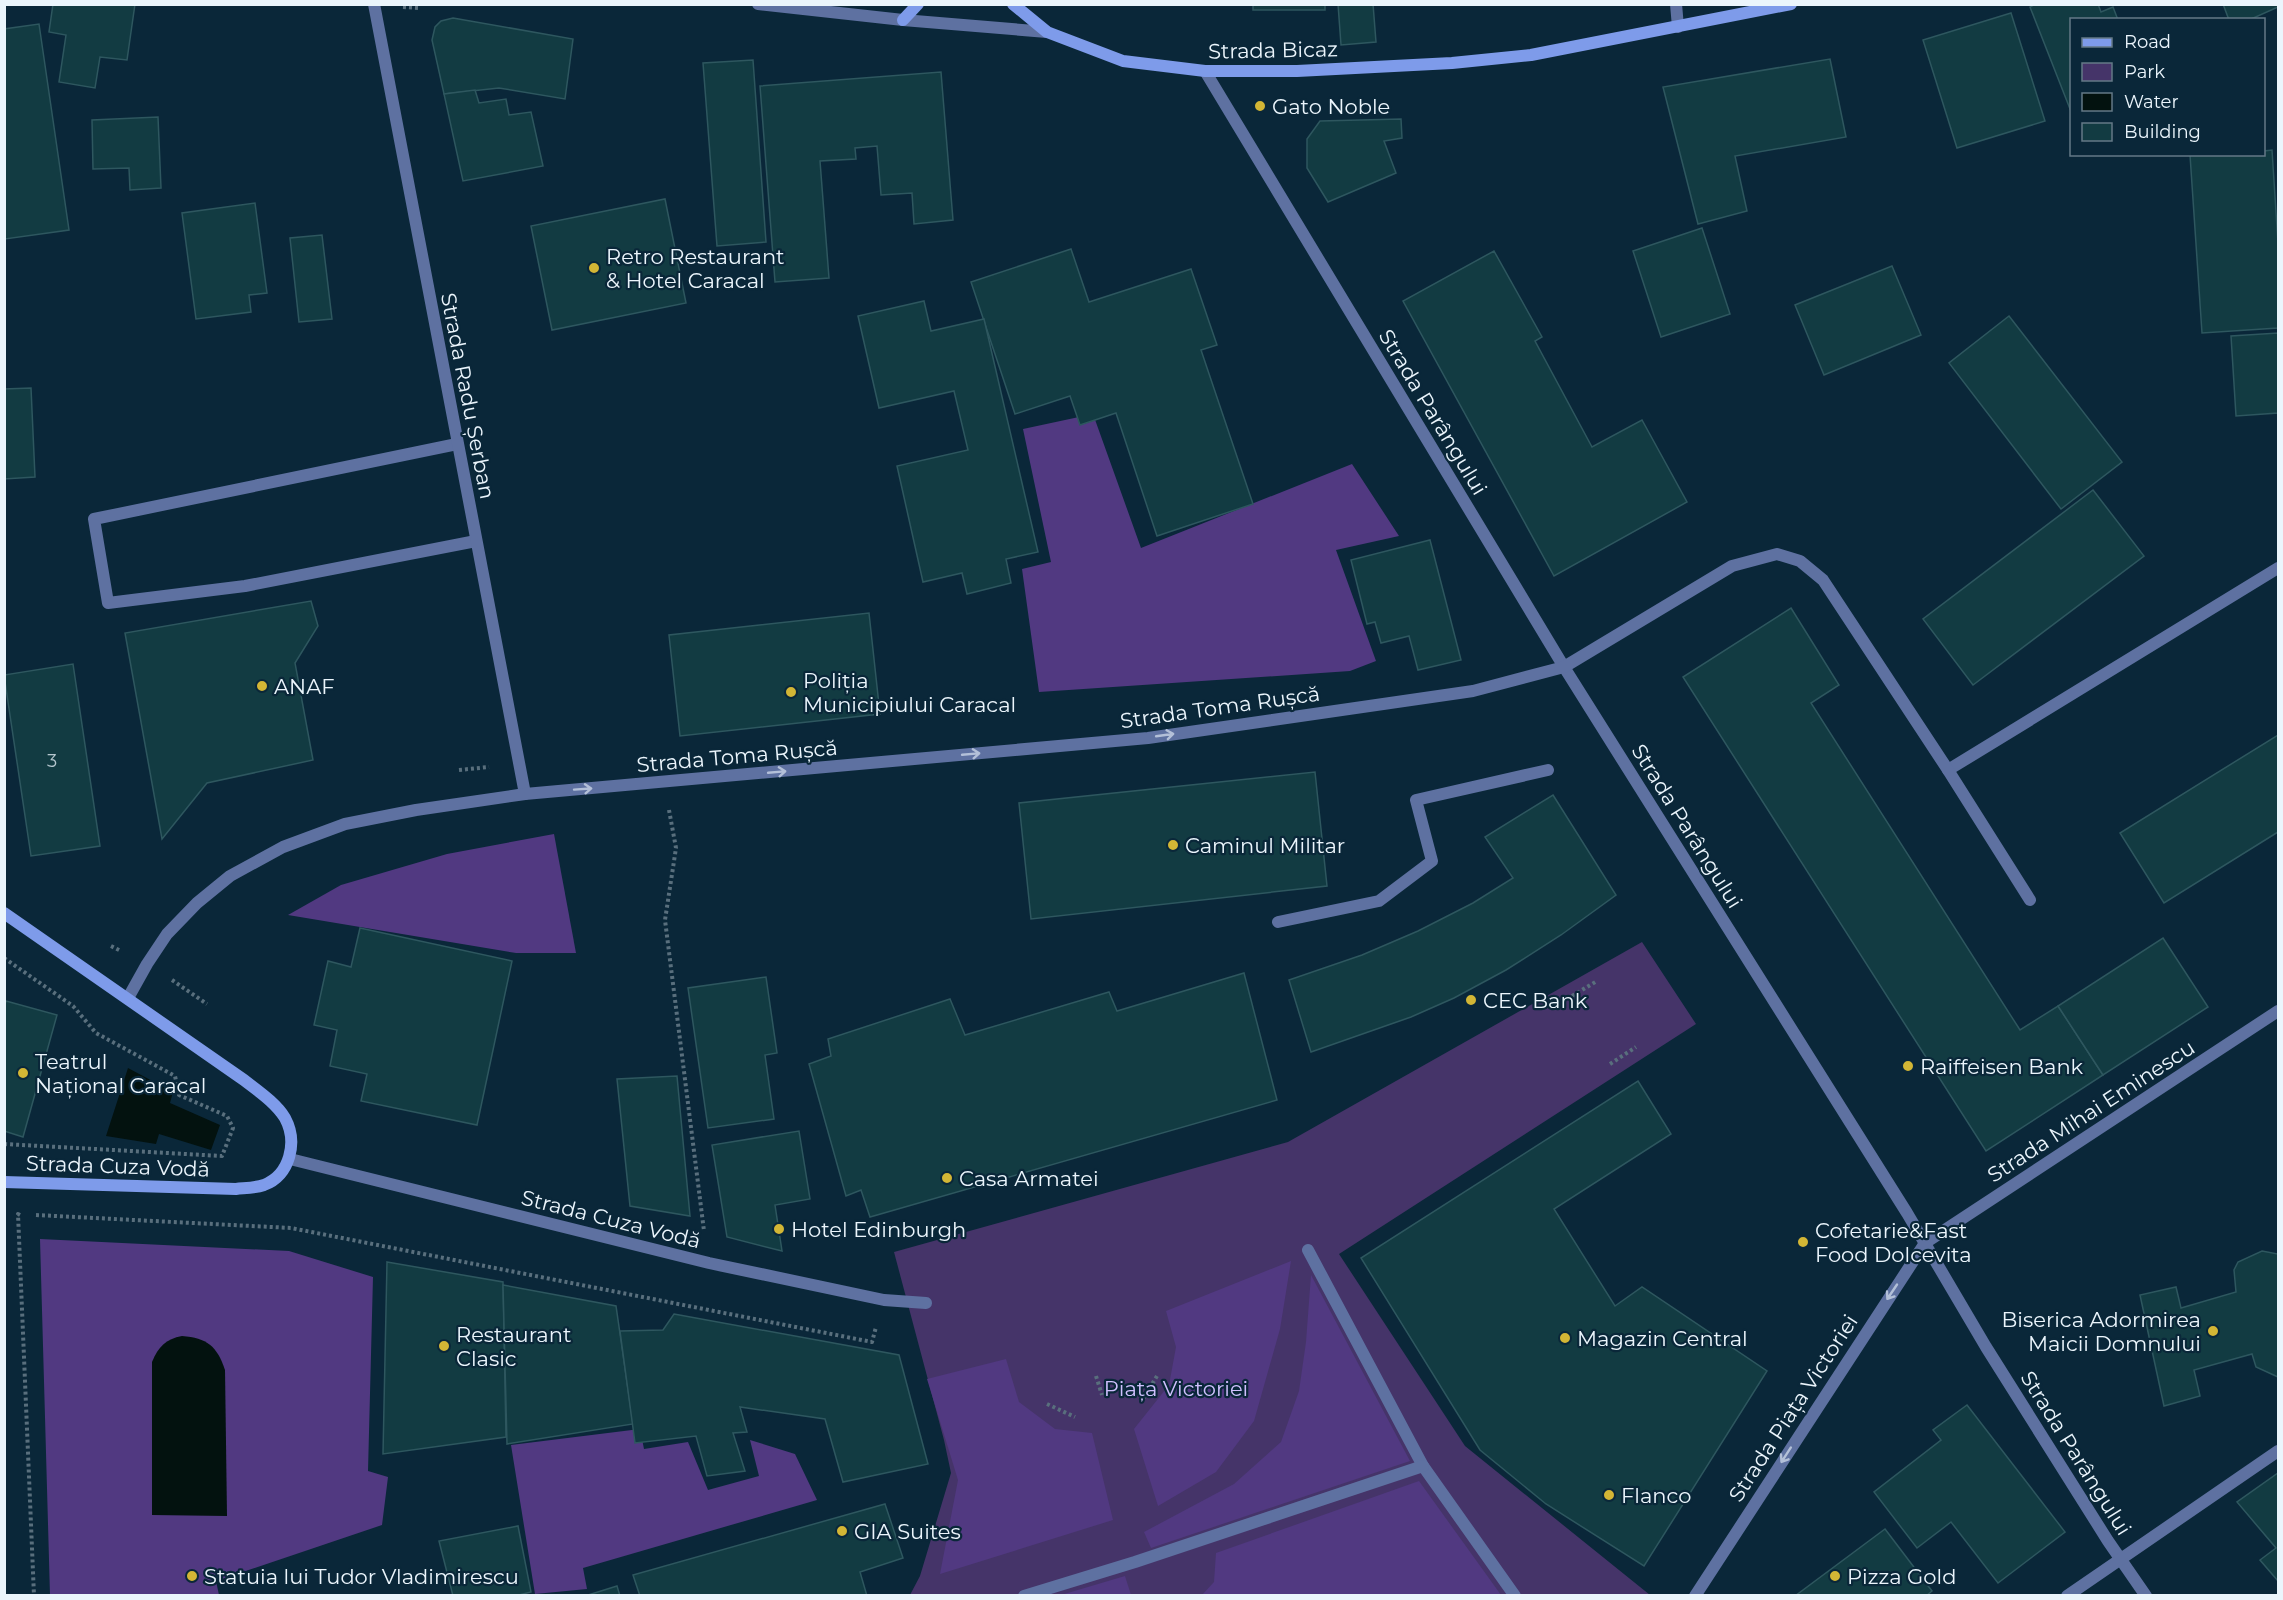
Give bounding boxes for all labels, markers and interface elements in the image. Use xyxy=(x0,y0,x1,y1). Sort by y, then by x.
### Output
legend xyxy=(2070,18,2265,156)
text: Road xyxy=(2124,31,2171,53)
street label: Strada Bicaz xyxy=(1208,36,1338,64)
text: Park xyxy=(2124,61,2165,83)
text: Water xyxy=(2124,91,2179,113)
place label: Gato Noble xyxy=(1272,94,1390,119)
marker: Gato Noble xyxy=(1253,99,1267,113)
text: Building xyxy=(2124,121,2201,143)
place label: Retro Restaurant & Hotel Caracal xyxy=(606,244,785,293)
marker: Retro Restaurant & Hotel Caracal xyxy=(587,261,601,275)
street label: Strada Radu Șerban xyxy=(435,291,500,501)
street label: Strada Parângului xyxy=(1374,325,1492,499)
place label: Poliția Municipiului Caracal xyxy=(803,668,1016,717)
place label: ANAF xyxy=(274,674,334,699)
marker: ANAF xyxy=(255,679,269,693)
street label: Strada Toma Rușcă xyxy=(1118,681,1322,734)
marker: Poliția Municipiului Caracal xyxy=(784,685,798,699)
one-way arrow xyxy=(1155,730,1175,741)
street label: Strada Toma Rușcă xyxy=(636,735,839,778)
street label: Strada Parângului xyxy=(1626,739,1748,913)
one-way arrow xyxy=(961,748,981,759)
house number: 3 xyxy=(47,750,57,772)
one-way arrow xyxy=(767,766,787,777)
one-way arrow xyxy=(573,783,592,794)
place label: Caminul Militar xyxy=(1185,833,1345,858)
marker: Caminul Militar xyxy=(1166,838,1180,852)
place label: CEC Bank xyxy=(1483,988,1588,1013)
marker: CEC Bank xyxy=(1464,993,1478,1007)
street label: Strada Mihai Eminescu xyxy=(1983,1035,2199,1187)
place label: Teatrul Național Caracal xyxy=(35,1049,206,1099)
place label: Raiffeisen Bank xyxy=(1920,1054,2084,1079)
marker: Raiffeisen Bank xyxy=(1901,1059,1915,1073)
marker: Teatrul Național Caracal xyxy=(16,1066,30,1080)
street label: Strada Cuza Vodă xyxy=(26,1150,210,1182)
place label: Casa Armatei xyxy=(959,1166,1099,1191)
marker: Casa Armatei xyxy=(940,1171,954,1185)
street label: Strada Cuza Vodă xyxy=(519,1185,703,1253)
place label: Hotel Edinburgh xyxy=(791,1217,966,1242)
place label: Cofetarie&Fast Food Dolcevita xyxy=(1815,1218,1972,1267)
marker: Hotel Edinburgh xyxy=(772,1222,786,1236)
marker: Cofetarie&Fast Food Dolcevita xyxy=(1796,1235,1810,1249)
one-way arrow xyxy=(1886,1283,1898,1299)
place label: Biserica Adormirea Maicii Domnului xyxy=(2002,1307,2201,1356)
street label: Strada Piața Victoriei xyxy=(1723,1310,1864,1507)
place label: Restaurant Clasic xyxy=(456,1322,571,1371)
marker: Biserica Adormirea Maicii Domnului xyxy=(2206,1324,2220,1338)
place label: Magazin Central xyxy=(1577,1326,1748,1351)
marker: Magazin Central xyxy=(1558,1331,1572,1345)
marker: Restaurant Clasic xyxy=(437,1339,451,1353)
street label: Strada Parângului xyxy=(2015,1366,2137,1540)
park label: Piața Victoriei xyxy=(1104,1376,1248,1402)
one-way arrow xyxy=(1780,1446,1792,1463)
place label: Flanco xyxy=(1621,1483,1691,1508)
marker: Flanco xyxy=(1602,1488,1616,1502)
place label: GIA Suites xyxy=(854,1519,961,1544)
marker: GIA Suites xyxy=(835,1524,849,1538)
place label: Statuia lui Tudor Vladimirescu xyxy=(204,1564,519,1589)
place label: Pizza Gold xyxy=(1847,1564,1956,1589)
marker: Statuia lui Tudor Vladimirescu xyxy=(185,1569,199,1583)
marker: Pizza Gold xyxy=(1828,1569,1842,1583)

